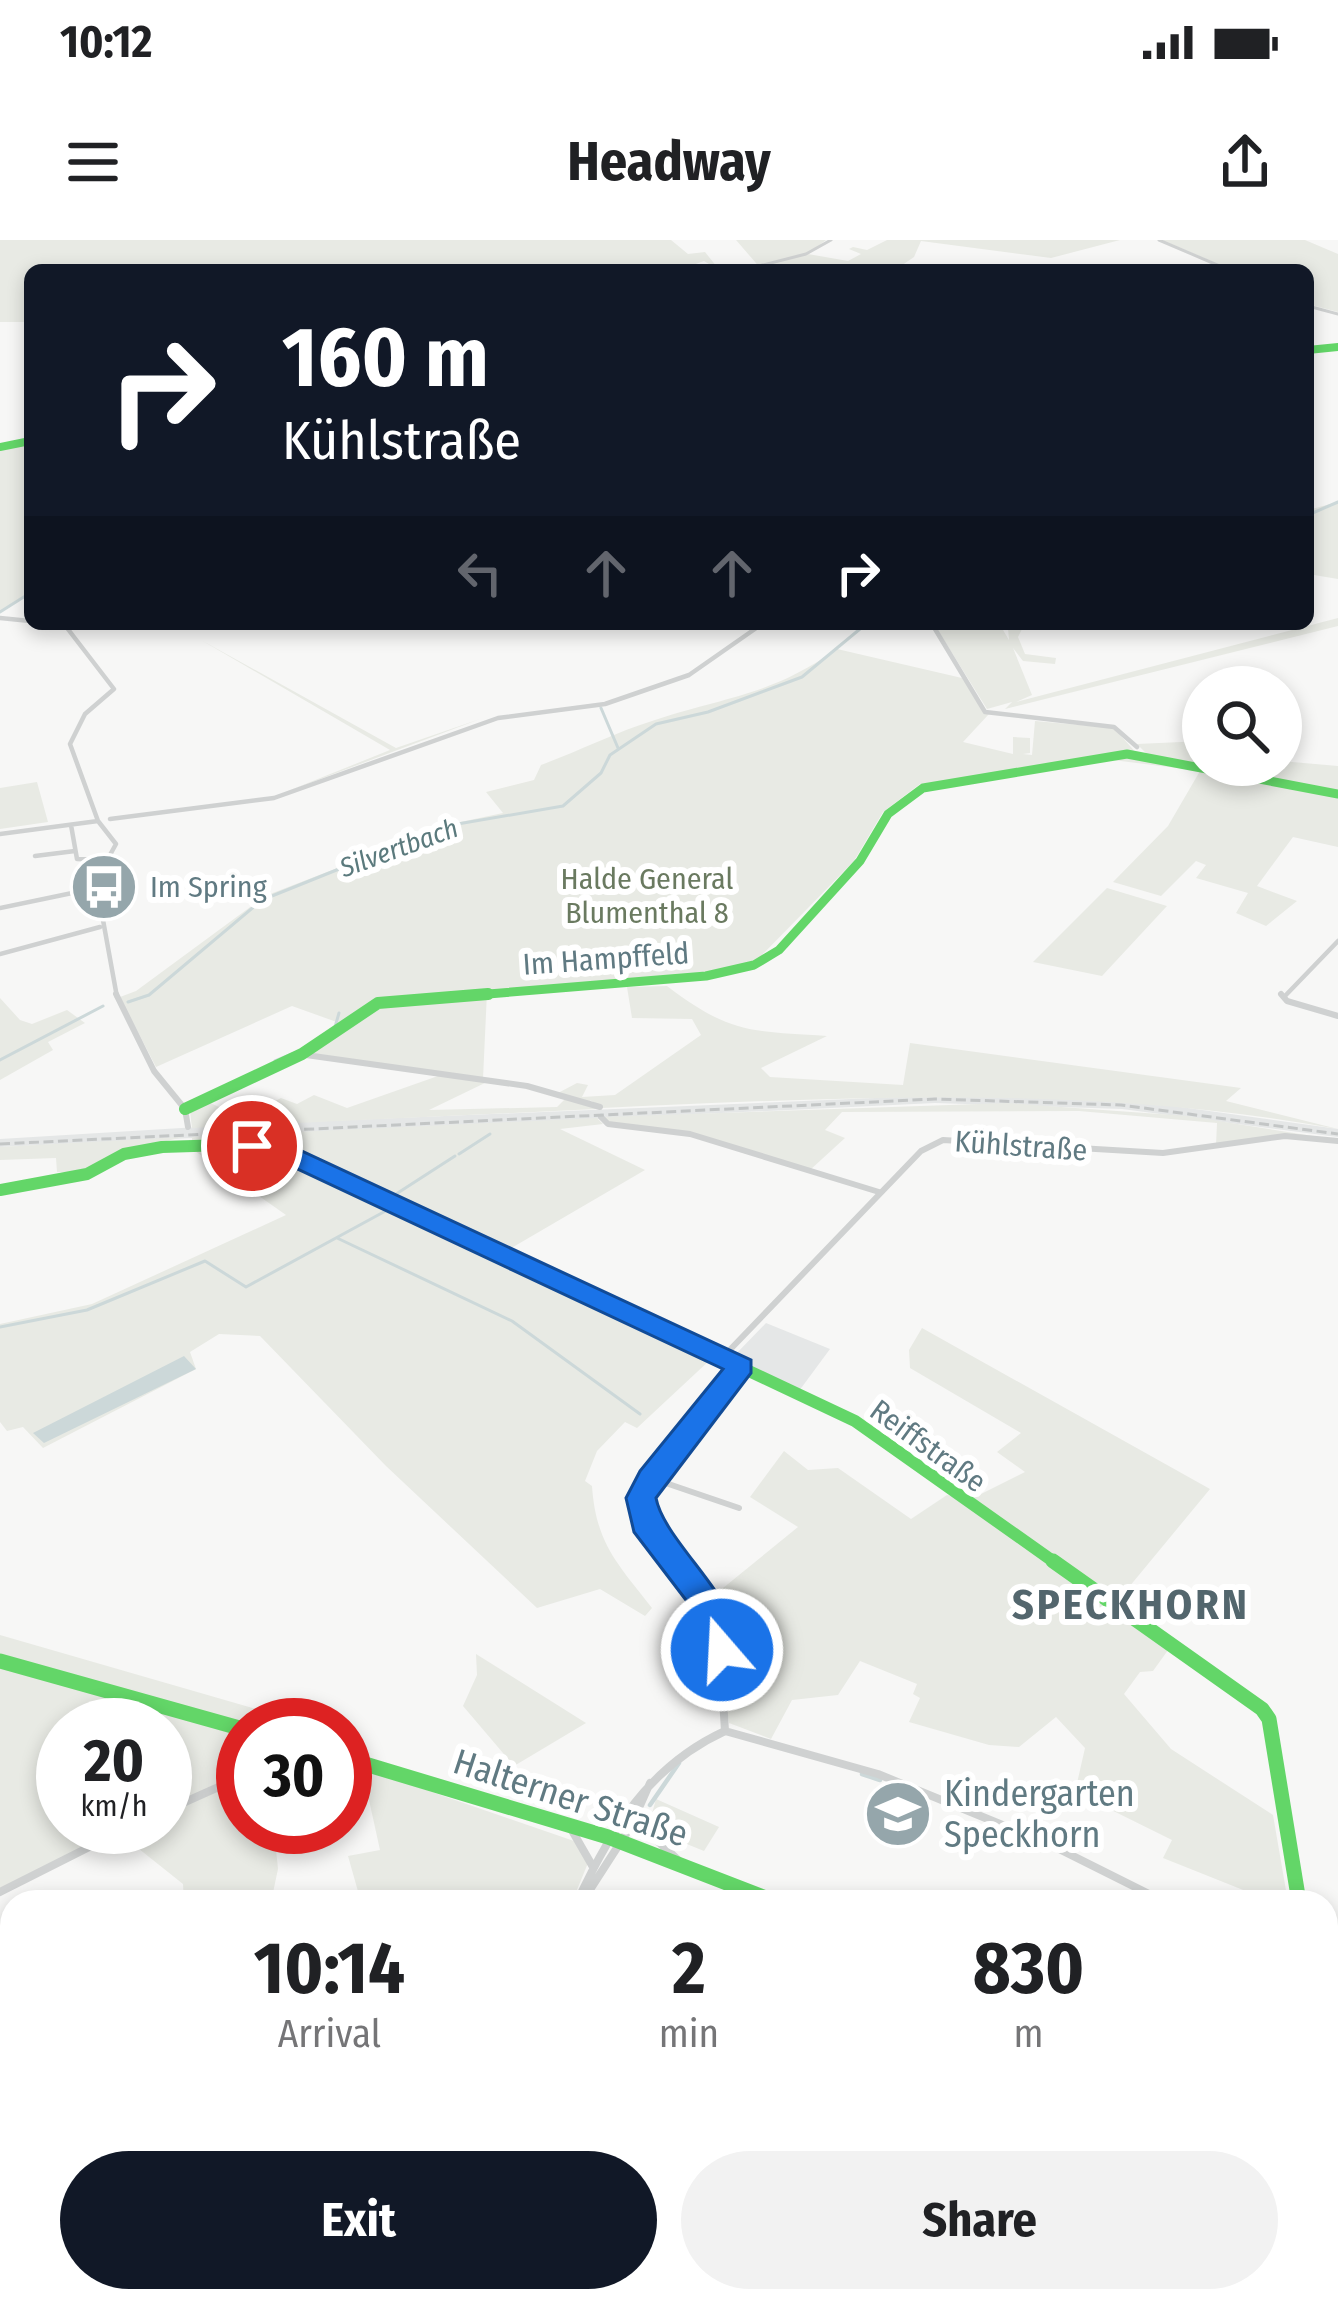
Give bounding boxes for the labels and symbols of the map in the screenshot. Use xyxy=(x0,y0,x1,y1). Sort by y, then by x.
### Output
water label: Silvertbach xyxy=(335,812,463,885)
bus stop icon: Im Spring xyxy=(69,852,139,922)
park label: Halde General Blumenthal 8 xyxy=(561,861,733,931)
place label: Im Spring xyxy=(150,869,268,905)
street label: Im Hampffeld xyxy=(522,935,690,983)
pin xyxy=(201,1095,303,1197)
street label: Kühlstraße xyxy=(954,1123,1088,1169)
street label: Reiffstraße xyxy=(863,1392,993,1500)
district label: SPECKHORN xyxy=(1012,1580,1250,1630)
position arrow xyxy=(659,1587,785,1713)
speed limit sign: 30 xyxy=(216,1698,372,1854)
street label: Halterner Straße xyxy=(448,1739,693,1857)
place label: Kindergarten Speckhorn xyxy=(944,1772,1135,1857)
school or university icon: Kindergarten Speckhorn xyxy=(863,1779,933,1849)

